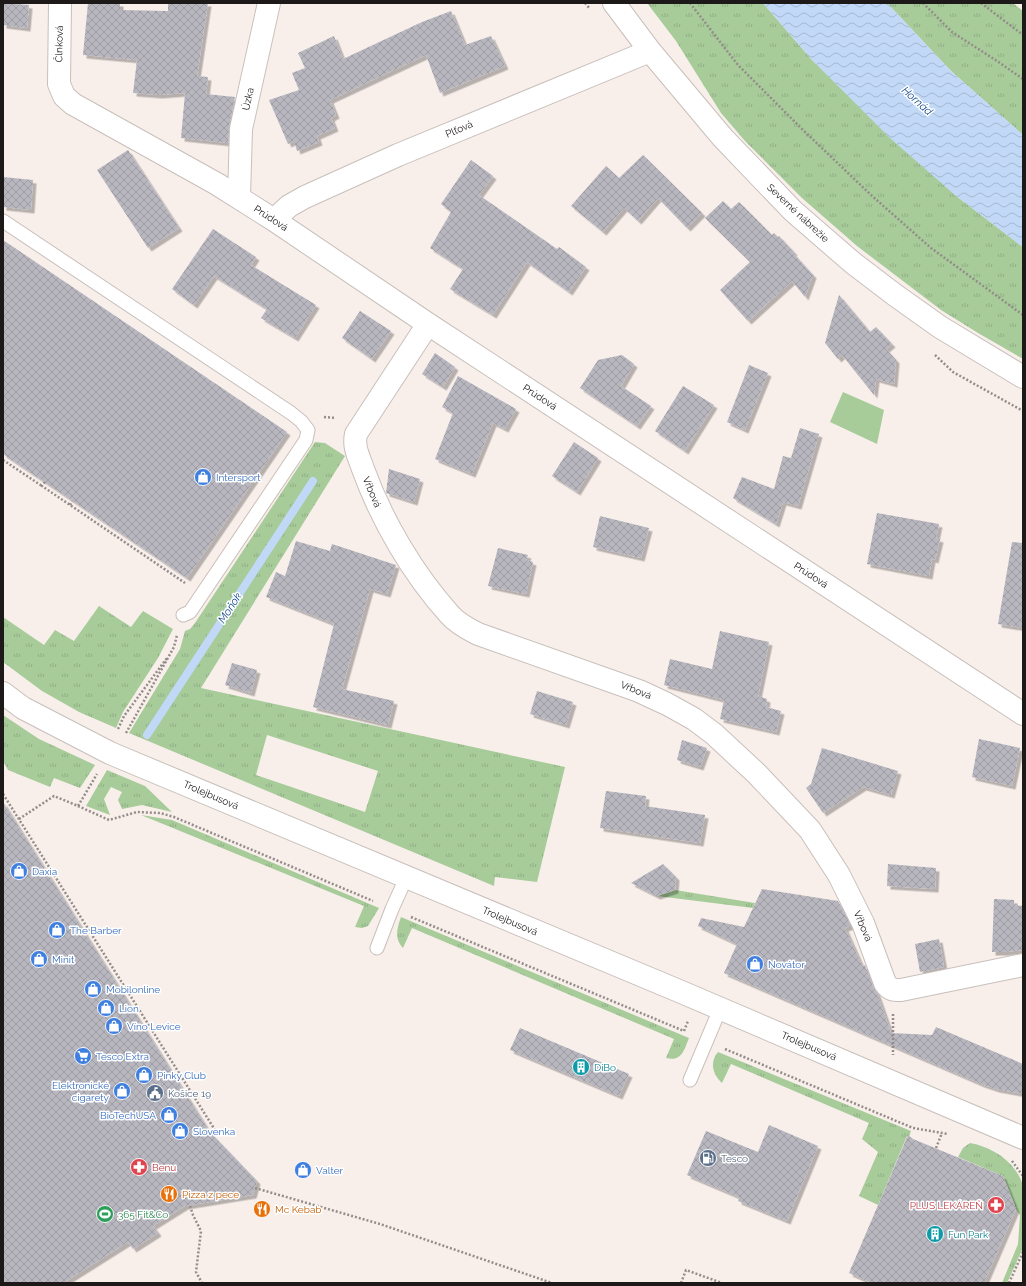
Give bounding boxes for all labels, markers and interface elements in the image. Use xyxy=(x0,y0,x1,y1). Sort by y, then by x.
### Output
street label: Člnková xyxy=(53,25,65,63)
water label: Hornád xyxy=(899,84,935,119)
street label: Úzka xyxy=(240,87,256,111)
street label: Plťová xyxy=(444,118,474,140)
street label: Severné nábrežie xyxy=(765,182,831,244)
street label: Prúdová xyxy=(252,203,290,233)
street label: Prúdová xyxy=(521,382,559,412)
shop icon: Intersport xyxy=(193,467,213,487)
place label: Intersport xyxy=(216,472,261,483)
street label: Vŕbová xyxy=(361,475,383,509)
street label: Prúdová xyxy=(792,560,830,590)
water label: Moňok xyxy=(215,590,245,626)
street label: Vŕbová xyxy=(619,679,653,701)
street label: Trolejbusová xyxy=(182,778,240,812)
shop icon: Daxia xyxy=(9,861,29,881)
place label: Daxia xyxy=(32,866,57,877)
street label: Trolejbusová xyxy=(481,904,539,938)
street label: Vŕbová xyxy=(852,909,874,943)
shop icon: The Barber xyxy=(47,920,67,940)
place label: The Barber xyxy=(70,925,122,936)
shop icon: Minit xyxy=(29,949,49,969)
place label: Minit xyxy=(52,954,75,965)
shop icon: Novátor xyxy=(745,954,765,974)
place label: Novátor xyxy=(768,959,805,970)
shop icon: Mobilonline xyxy=(83,979,103,999)
place label: Mobilonline xyxy=(106,984,160,995)
shop icon: Lion xyxy=(96,998,116,1018)
place label: Lion xyxy=(119,1003,139,1014)
shop icon: Víno Levice xyxy=(104,1016,124,1036)
place label: Víno Levice xyxy=(127,1021,181,1032)
street label: Trolejbusová xyxy=(780,1029,838,1063)
supermarket icon: Tesco Extra xyxy=(73,1046,93,1066)
place label: Tesco Extra xyxy=(96,1051,149,1062)
building icon: DiBo xyxy=(571,1057,591,1077)
place label: DiBo xyxy=(594,1062,616,1073)
shop icon: Pinky Club xyxy=(134,1065,154,1085)
place label: Pinky Club xyxy=(157,1070,206,1081)
place label: Elektronické cigarety xyxy=(52,1080,110,1103)
shop icon: Elektronické cigarety xyxy=(112,1081,132,1101)
public building icon: Košice 19 xyxy=(145,1083,165,1103)
place label: Košice 19 xyxy=(168,1088,211,1099)
shop icon: BioTechUSA xyxy=(159,1105,179,1125)
place label: BioTechUSA xyxy=(100,1110,156,1121)
shop icon: Slovenka xyxy=(170,1121,190,1141)
place label: Slovenka xyxy=(193,1126,235,1137)
fuel station icon: Tesco xyxy=(698,1148,718,1168)
place label: Tesco xyxy=(721,1153,748,1164)
pharmacy icon: Benu xyxy=(129,1157,149,1177)
shop icon: Valter xyxy=(293,1160,313,1180)
place label: Benu xyxy=(152,1162,176,1173)
place label: Valter xyxy=(316,1165,344,1176)
restaurant icon: Pizza z pece xyxy=(159,1184,179,1204)
place label: Pizza z pece xyxy=(182,1189,239,1200)
pharmacy icon: PLUS LEKÁREŇ xyxy=(986,1195,1006,1215)
restaurant icon: Mc Kebab xyxy=(252,1199,272,1219)
place label: PLUS LEKÁREŇ xyxy=(910,1200,983,1211)
sports icon: 365 Fit&Co xyxy=(95,1204,115,1224)
place label: Mc Kebab xyxy=(275,1204,322,1215)
place label: 365 Fit&Co xyxy=(118,1209,168,1220)
building icon: Fun Park xyxy=(925,1224,945,1244)
place label: Fun Park xyxy=(948,1229,989,1240)

